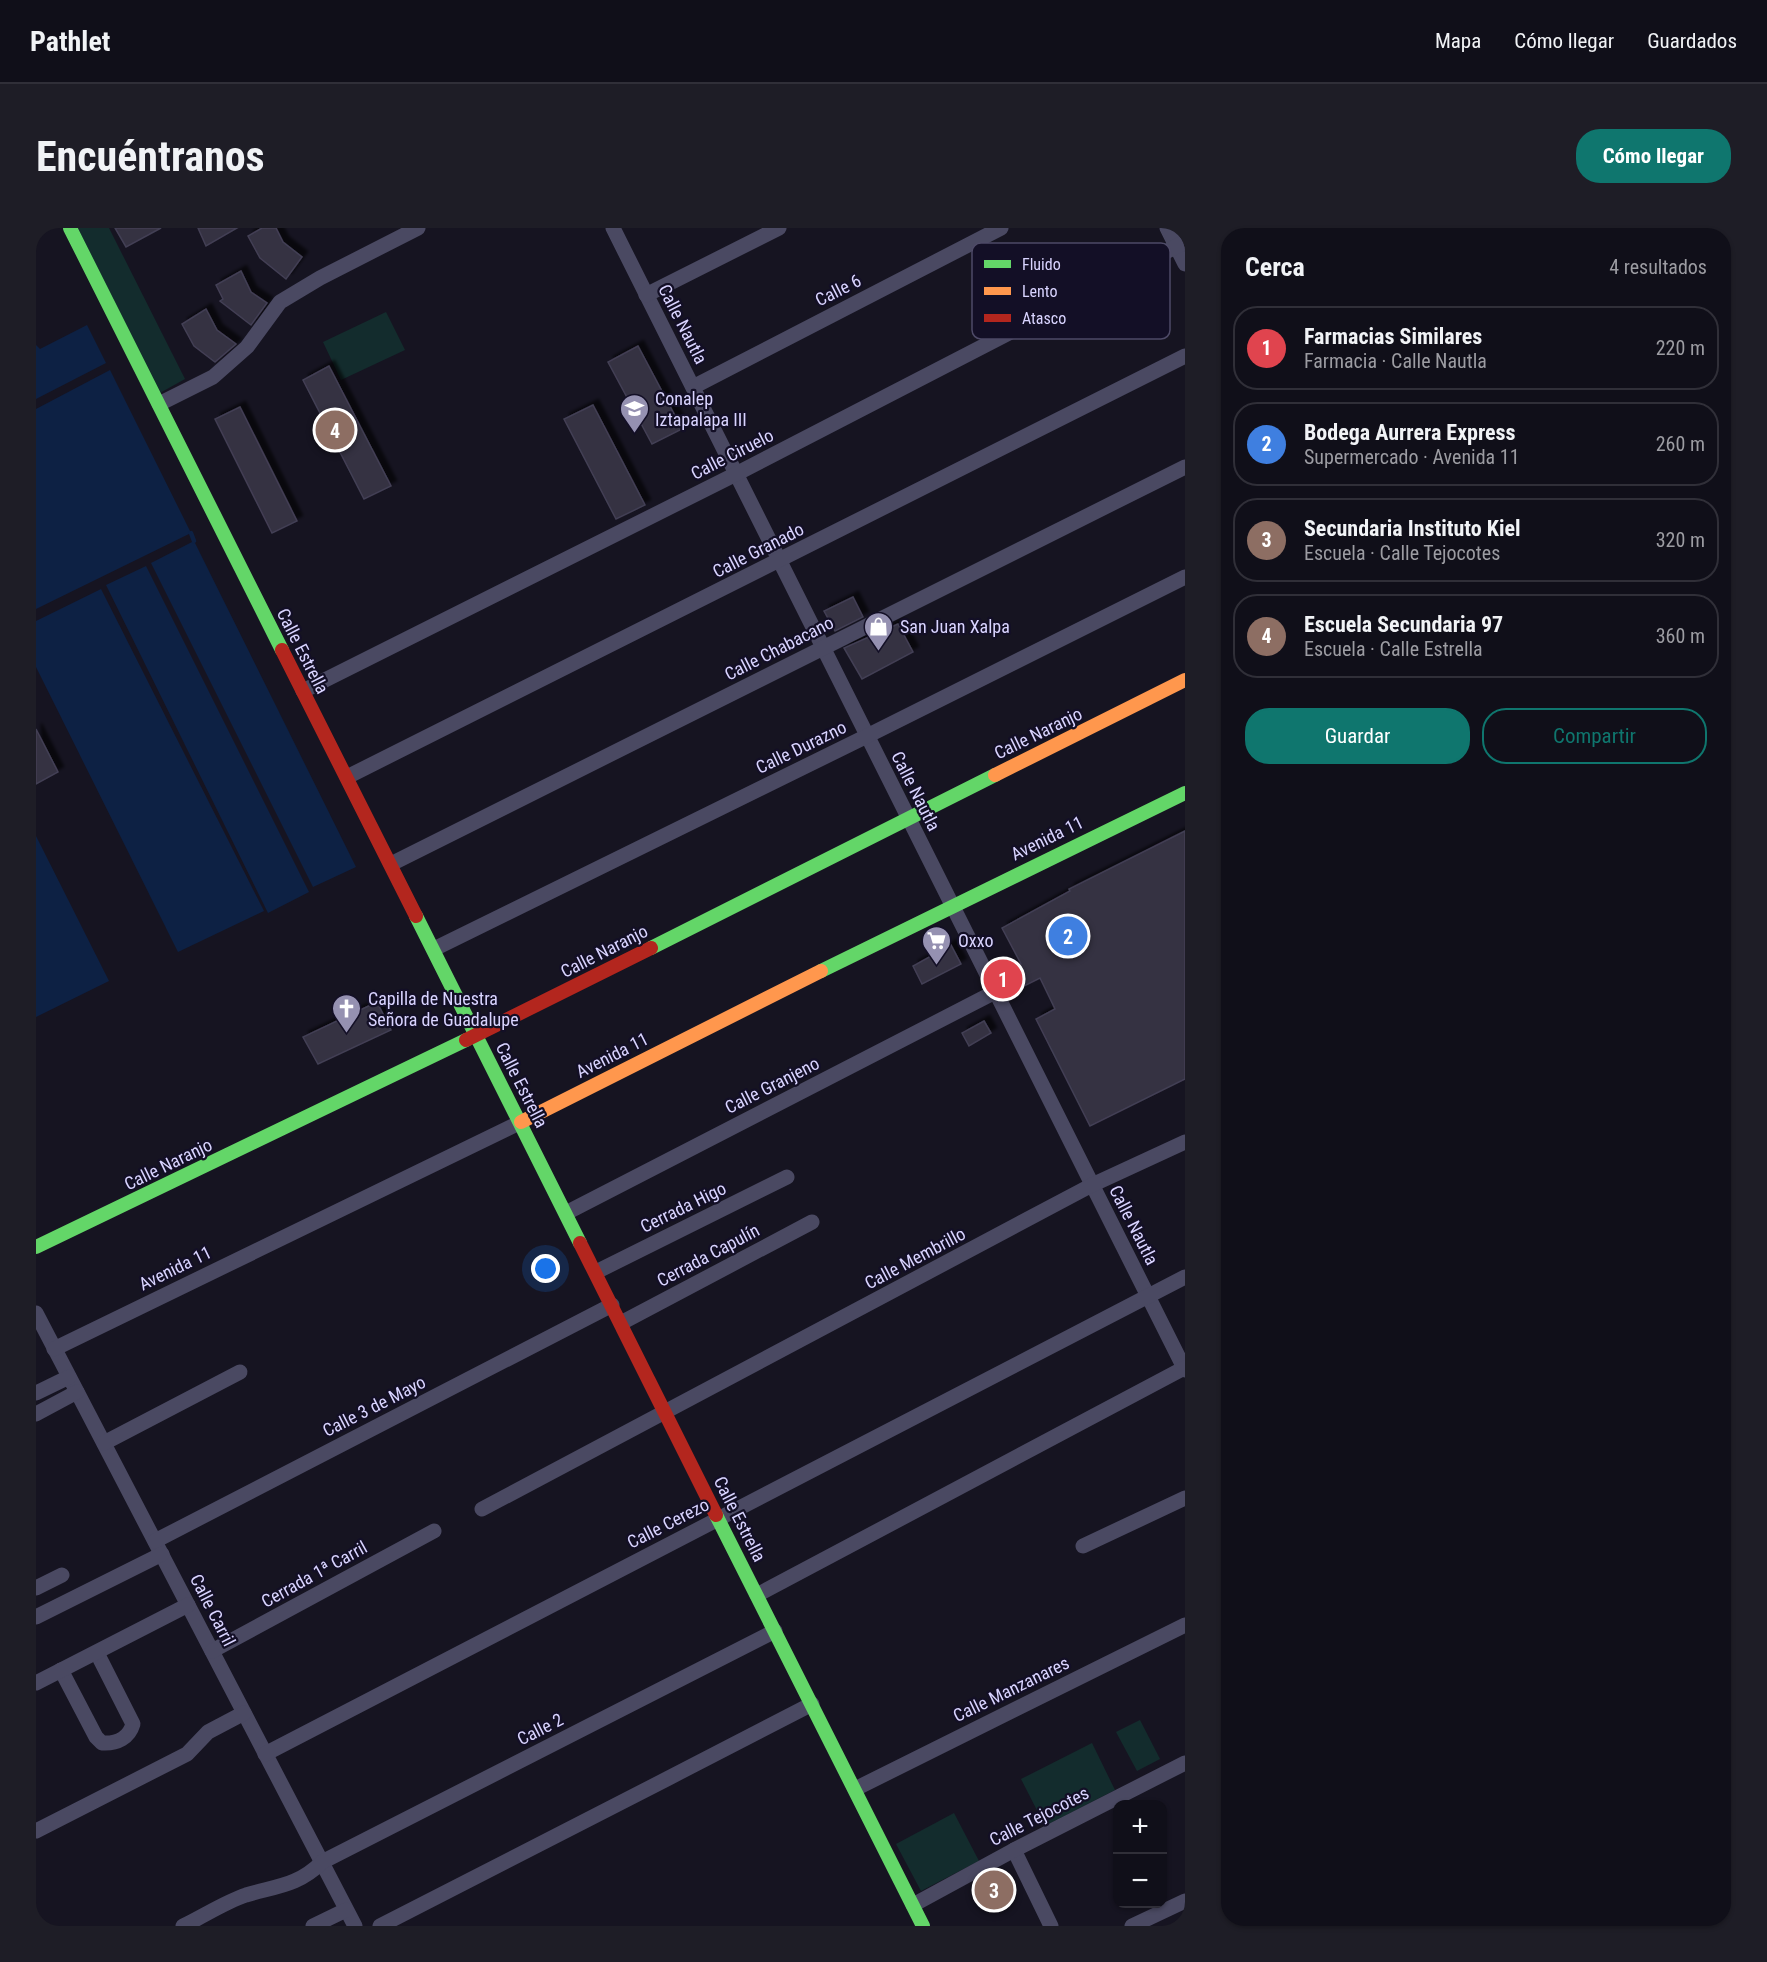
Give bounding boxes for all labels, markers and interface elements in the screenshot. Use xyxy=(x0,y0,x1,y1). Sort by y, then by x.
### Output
text: Pathlet xyxy=(30,25,110,58)
text: Mapa xyxy=(1435,29,1481,53)
text: Cómo llegar xyxy=(1514,29,1614,53)
text: Guardados xyxy=(1647,29,1737,53)
button: Cómo llegar xyxy=(1576,129,1731,183)
text: Encuéntranos xyxy=(36,132,265,181)
legend xyxy=(972,243,1170,339)
text: Cerca xyxy=(1245,252,1305,282)
text: Fluido xyxy=(1022,255,1061,274)
text: 4 resultados xyxy=(1609,255,1707,279)
street label: Calle 6 xyxy=(812,270,864,310)
street label: Calle Nautla xyxy=(654,281,712,367)
text: Lento xyxy=(1022,282,1057,301)
text: Atasco xyxy=(1022,309,1066,328)
text: Farmacias Similares xyxy=(1304,324,1482,349)
text: 1 xyxy=(1261,336,1272,360)
text: 220 m xyxy=(1656,336,1705,360)
text: Farmacia · Calle Nautla xyxy=(1304,349,1487,373)
place label: Conalep Iztapalapa III xyxy=(655,388,747,430)
school or university icon: Conalep Iztapalapa III xyxy=(618,392,650,434)
pin: 4 xyxy=(316,408,354,452)
text: Bodega Aurrera Express xyxy=(1304,420,1516,445)
street label: Calle Ciruelo xyxy=(687,424,777,484)
text: 2 xyxy=(1261,432,1272,456)
text: 260 m xyxy=(1656,432,1705,456)
text: Supermercado · Avenida 11 xyxy=(1304,445,1520,469)
text: Secundaria Instituto Kiel xyxy=(1304,516,1521,541)
street label: Calle Granado xyxy=(709,518,807,582)
text: 3 xyxy=(1261,528,1272,552)
text: 320 m xyxy=(1656,528,1705,552)
text: Escuela · Calle Tejocotes xyxy=(1304,541,1500,565)
street label: Calle Estrella xyxy=(273,605,333,697)
shop icon: San Juan Xalpa xyxy=(863,610,895,652)
street label: Calle Chabacano xyxy=(721,612,837,684)
text: Escuela Secundaria 97 xyxy=(1304,612,1503,637)
place label: San Juan Xalpa xyxy=(900,616,1010,637)
text: 4 xyxy=(1261,624,1272,648)
text: 360 m xyxy=(1656,624,1705,648)
text: Escuela · Calle Estrella xyxy=(1304,637,1483,661)
street label: Calle Naranjo xyxy=(991,703,1085,763)
button: Guardar xyxy=(1245,708,1470,764)
button: Compartir xyxy=(1482,708,1707,764)
street label: Calle Durazno xyxy=(752,716,850,778)
street label: Calle Nautla xyxy=(887,748,945,834)
street label: Avenida 11 xyxy=(1007,811,1087,865)
pin: 2 xyxy=(1048,914,1088,958)
street label: Calle Naranjo xyxy=(557,920,651,982)
supermarket icon: Oxxo xyxy=(921,924,953,966)
place label: Oxxo xyxy=(958,930,993,951)
pin: 1 xyxy=(984,956,1022,1002)
place label: Capilla de Nuestra Señora de Guadalupe xyxy=(368,988,519,1030)
church icon: Capilla de Nuestra Señora de Guadalupe xyxy=(331,992,363,1034)
street label: Avenida 11 xyxy=(572,1028,652,1082)
street label: Calle Estrella xyxy=(492,1039,552,1131)
street label: Calle Granjeno xyxy=(721,1052,823,1118)
street label: Calle Naranjo xyxy=(121,1134,215,1194)
street label: Cerrada Higo xyxy=(637,1177,729,1237)
street label: Calle Nautla xyxy=(1105,1182,1163,1268)
street label: Cerrada Capulín xyxy=(653,1219,763,1291)
street label: Calle Membrillo xyxy=(861,1223,969,1293)
street label: Avenida 11 xyxy=(135,1241,215,1295)
your location xyxy=(531,1254,560,1283)
street label: Calle 3 de Mayo xyxy=(319,1371,429,1441)
street label: Calle Estrella xyxy=(710,1473,770,1565)
street label: Calle Cerezo xyxy=(624,1493,712,1553)
street label: Cerrada 1ª Carril xyxy=(257,1536,371,1612)
street label: Calle Carril xyxy=(186,1571,240,1649)
street label: Calle Manzanares xyxy=(950,1652,1072,1726)
street label: Calle 2 xyxy=(514,1709,566,1749)
street label: Calle Tejocotes xyxy=(986,1782,1092,1850)
map controls xyxy=(1113,1800,1167,1908)
button: + xyxy=(1113,1800,1167,1854)
button: − xyxy=(1113,1854,1167,1908)
pin: 3 xyxy=(974,1868,1014,1912)

